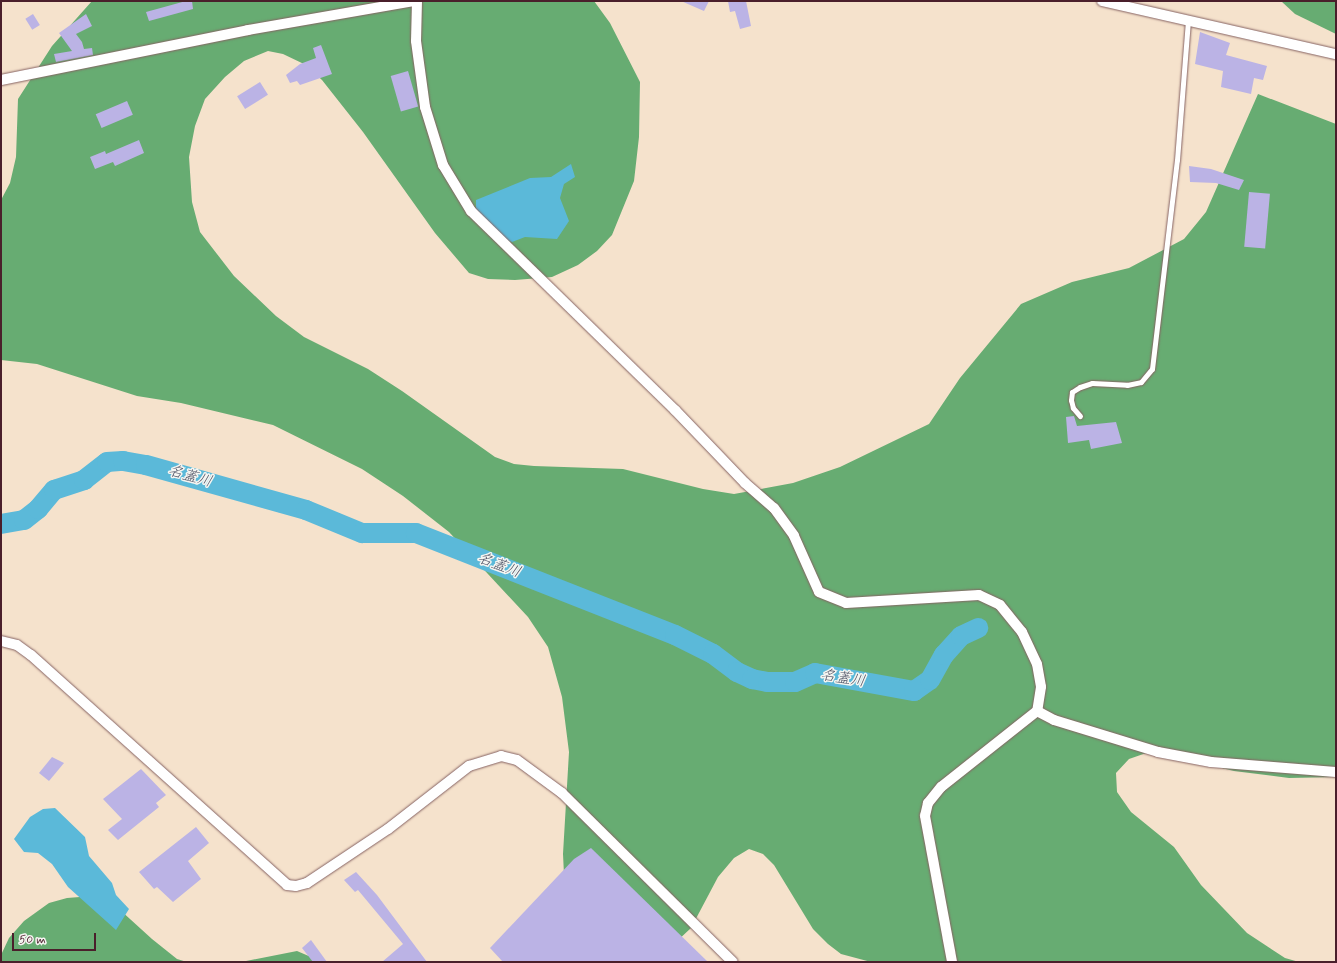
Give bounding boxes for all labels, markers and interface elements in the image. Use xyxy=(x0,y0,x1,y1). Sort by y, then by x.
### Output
water label: 名蓋川 xyxy=(166,462,214,492)
water label: 名蓋川 xyxy=(475,550,523,582)
water label: 名蓋川 xyxy=(819,667,867,691)
scale bar xyxy=(14,925,98,951)
text: 50 m xyxy=(19,932,46,948)

